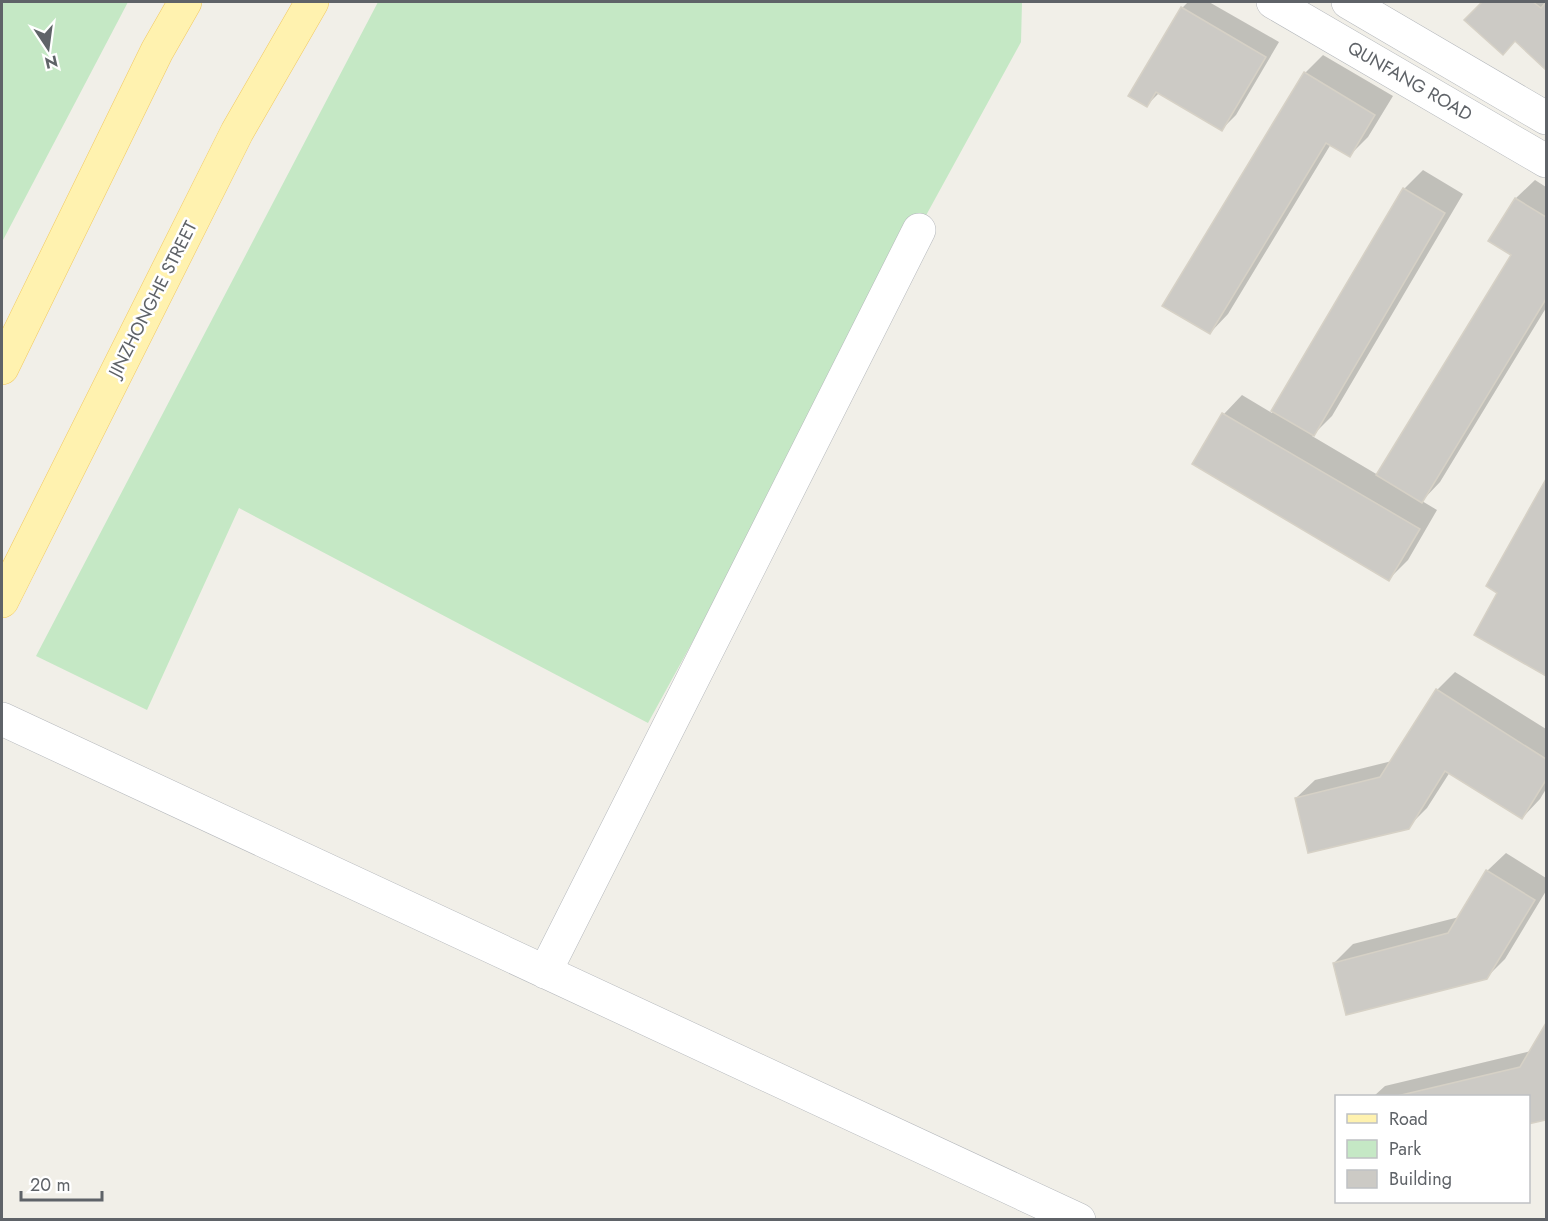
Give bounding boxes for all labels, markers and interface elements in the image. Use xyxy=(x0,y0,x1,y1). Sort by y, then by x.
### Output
north arrow xyxy=(18,18,78,78)
street label: QUNFANG ROAD xyxy=(1343,35,1477,127)
text: N xyxy=(42,49,60,75)
street label: JINZHONGHE STREET xyxy=(101,216,204,383)
legend xyxy=(1335,1095,1530,1203)
text: Road xyxy=(1389,1106,1428,1132)
text: Park xyxy=(1389,1136,1421,1162)
scale bar xyxy=(21,1164,102,1202)
text: Building xyxy=(1389,1166,1452,1192)
text: 20 m xyxy=(30,1172,70,1198)

